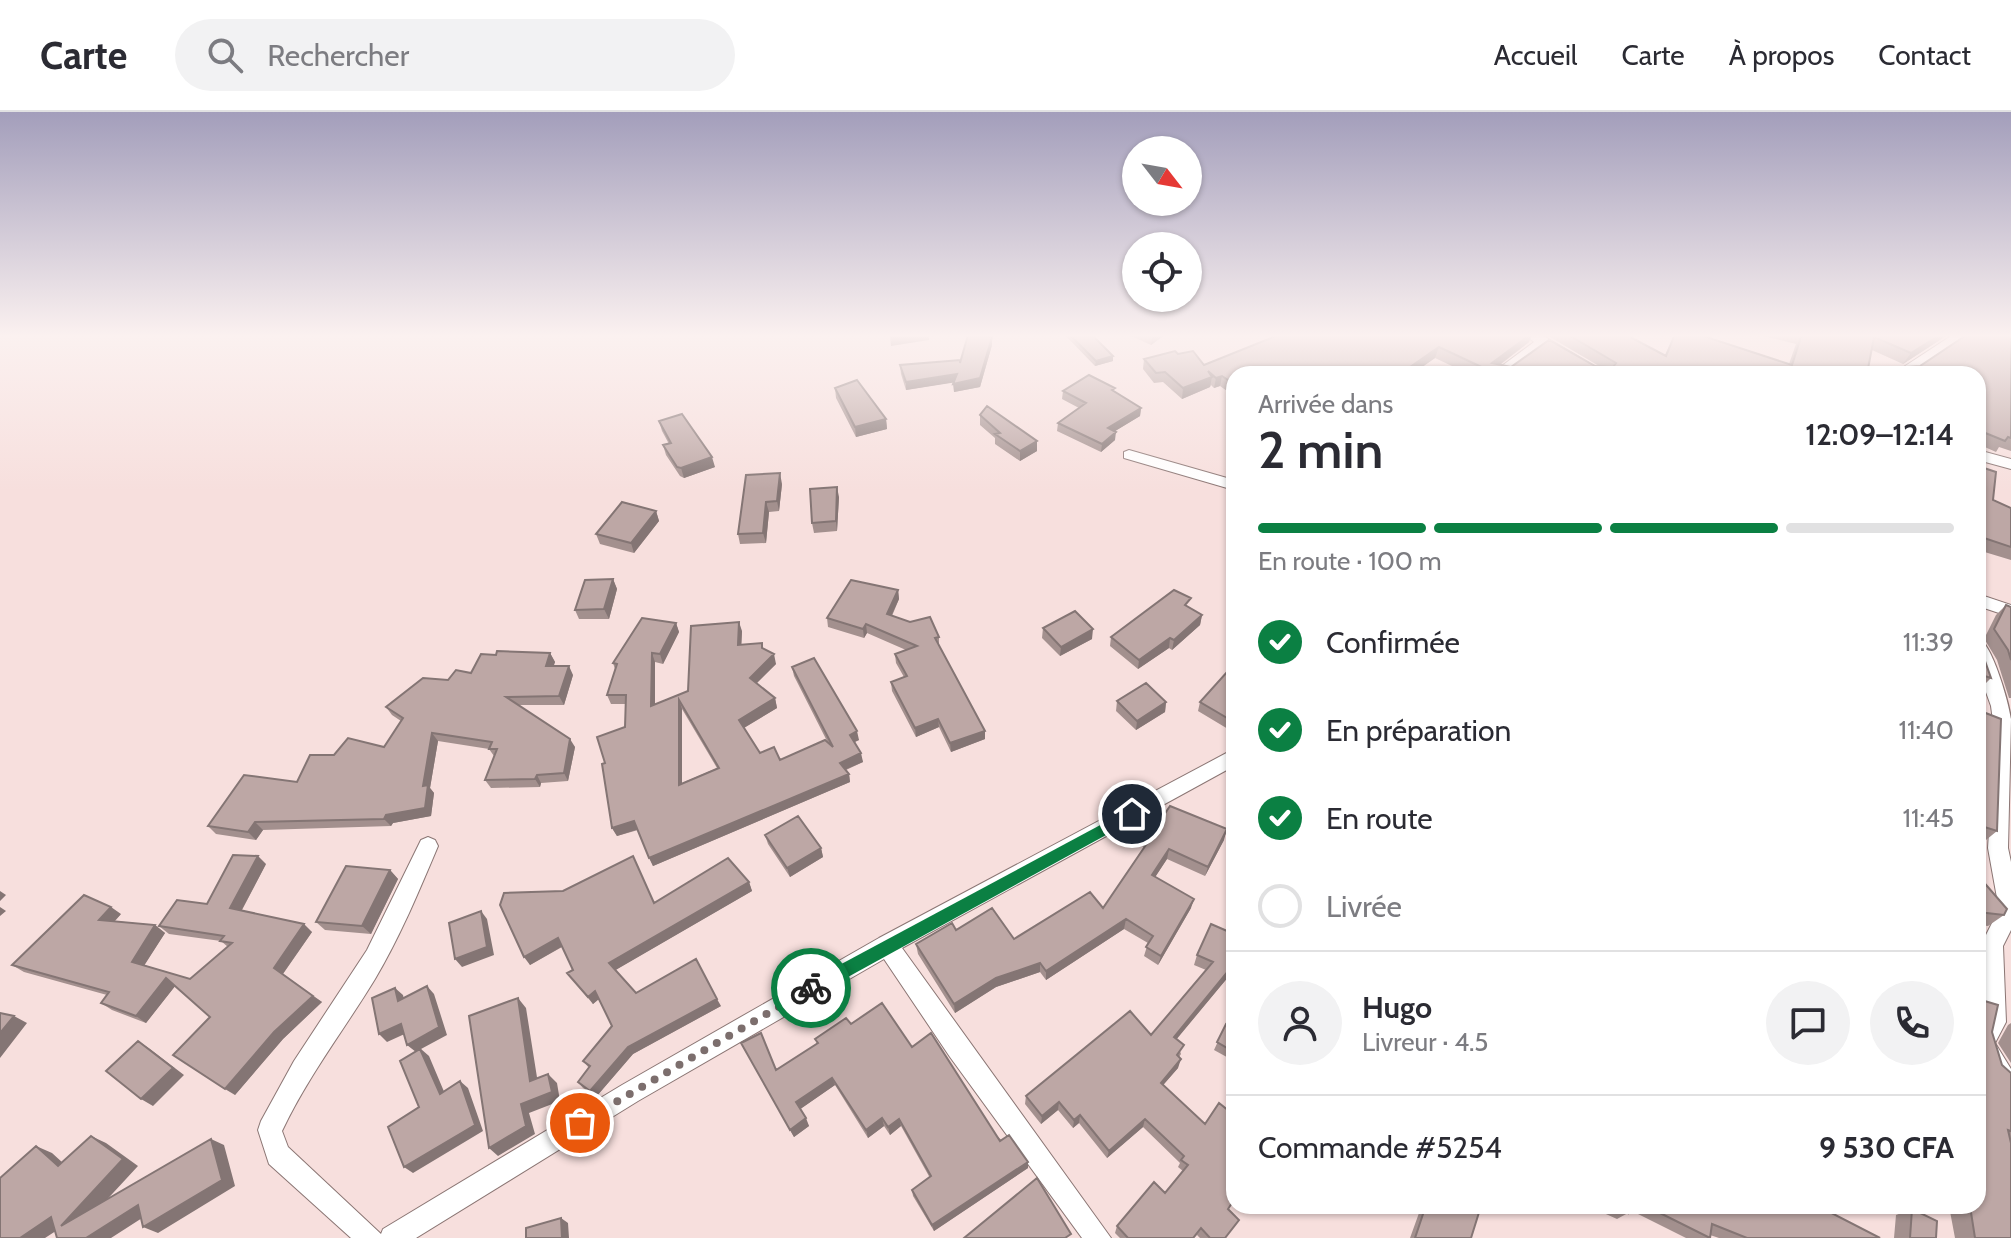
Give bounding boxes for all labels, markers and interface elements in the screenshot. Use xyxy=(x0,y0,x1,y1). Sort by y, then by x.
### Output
search box xyxy=(175,19,735,91)
text: Carte xyxy=(40,32,127,79)
icon: search xyxy=(203,33,247,77)
text: Rechercher xyxy=(267,37,409,74)
text: Accueil xyxy=(1494,38,1577,72)
text: Carte xyxy=(1621,38,1685,72)
text: À propos xyxy=(1729,38,1834,72)
text: Contact xyxy=(1878,38,1971,72)
north arrow xyxy=(1122,136,1202,216)
map controls xyxy=(1122,136,1202,312)
button: locate xyxy=(1122,232,1202,312)
text: Arrivée dans xyxy=(1258,388,1393,420)
text: 12:09–12:14 xyxy=(1805,416,1954,453)
text: 2 min xyxy=(1258,418,1383,481)
text: En route · 100 m xyxy=(1258,545,1442,577)
icon: check xyxy=(1258,620,1302,664)
text: Confirmée xyxy=(1326,624,1460,661)
text: 11:39 xyxy=(1903,626,1954,658)
icon: check xyxy=(1258,708,1302,752)
text: En préparation xyxy=(1326,712,1511,749)
text: 11:40 xyxy=(1898,714,1954,746)
pin xyxy=(1098,780,1166,848)
icon: home xyxy=(1110,792,1154,836)
icon: check xyxy=(1258,796,1302,840)
text: En route xyxy=(1326,800,1433,837)
text: 11:45 xyxy=(1903,802,1954,834)
text: Livrée xyxy=(1326,888,1402,925)
courier xyxy=(771,948,851,1028)
icon: bike xyxy=(789,966,833,1010)
button: person xyxy=(1258,981,1342,1065)
button: chat xyxy=(1766,981,1850,1065)
button: phone xyxy=(1870,981,1954,1065)
text: Hugo xyxy=(1362,989,1432,1026)
text: Livreur · 4.5 xyxy=(1362,1026,1488,1058)
pin xyxy=(546,1089,614,1157)
icon: bag xyxy=(558,1101,602,1145)
text: Commande #5254 xyxy=(1258,1129,1502,1166)
text: 9 530 CFA xyxy=(1819,1129,1954,1166)

